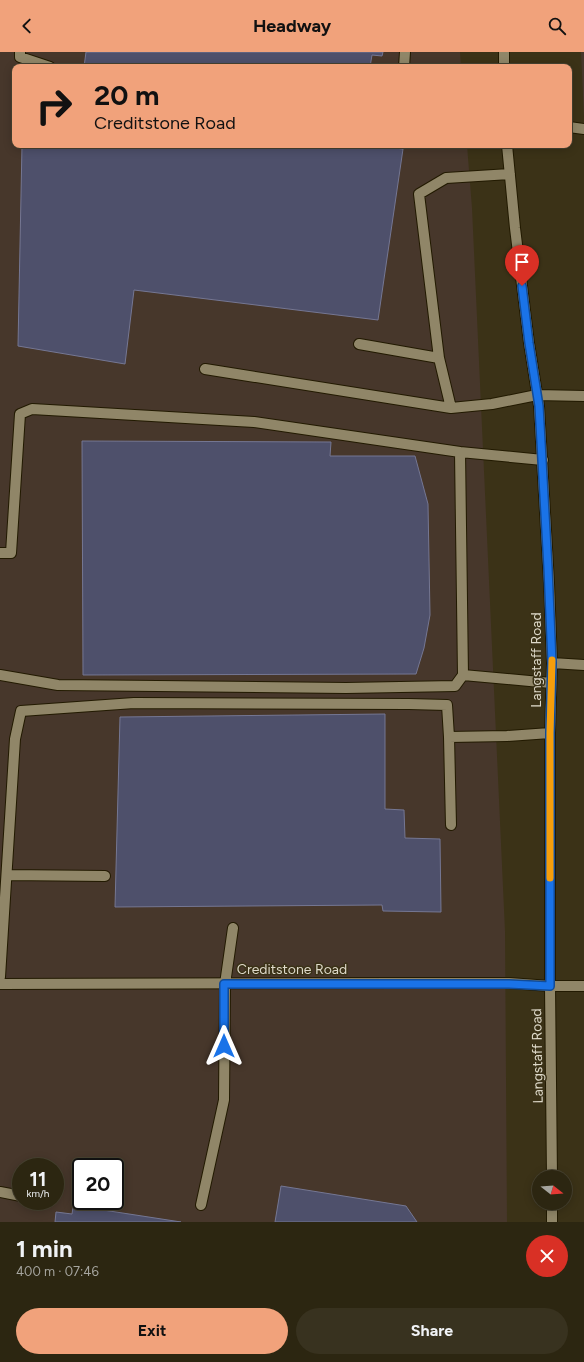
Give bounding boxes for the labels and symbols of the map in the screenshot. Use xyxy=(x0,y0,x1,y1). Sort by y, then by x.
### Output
pin xyxy=(505,245,539,286)
street label: Langstaff Road xyxy=(528,612,545,708)
street label: Creditstone Road xyxy=(237,961,347,978)
street label: Langstaff Road xyxy=(528,1008,547,1104)
position arrow xyxy=(203,1025,245,1067)
speed limit sign: 20 xyxy=(72,1158,124,1210)
north arrow xyxy=(532,1170,572,1210)

